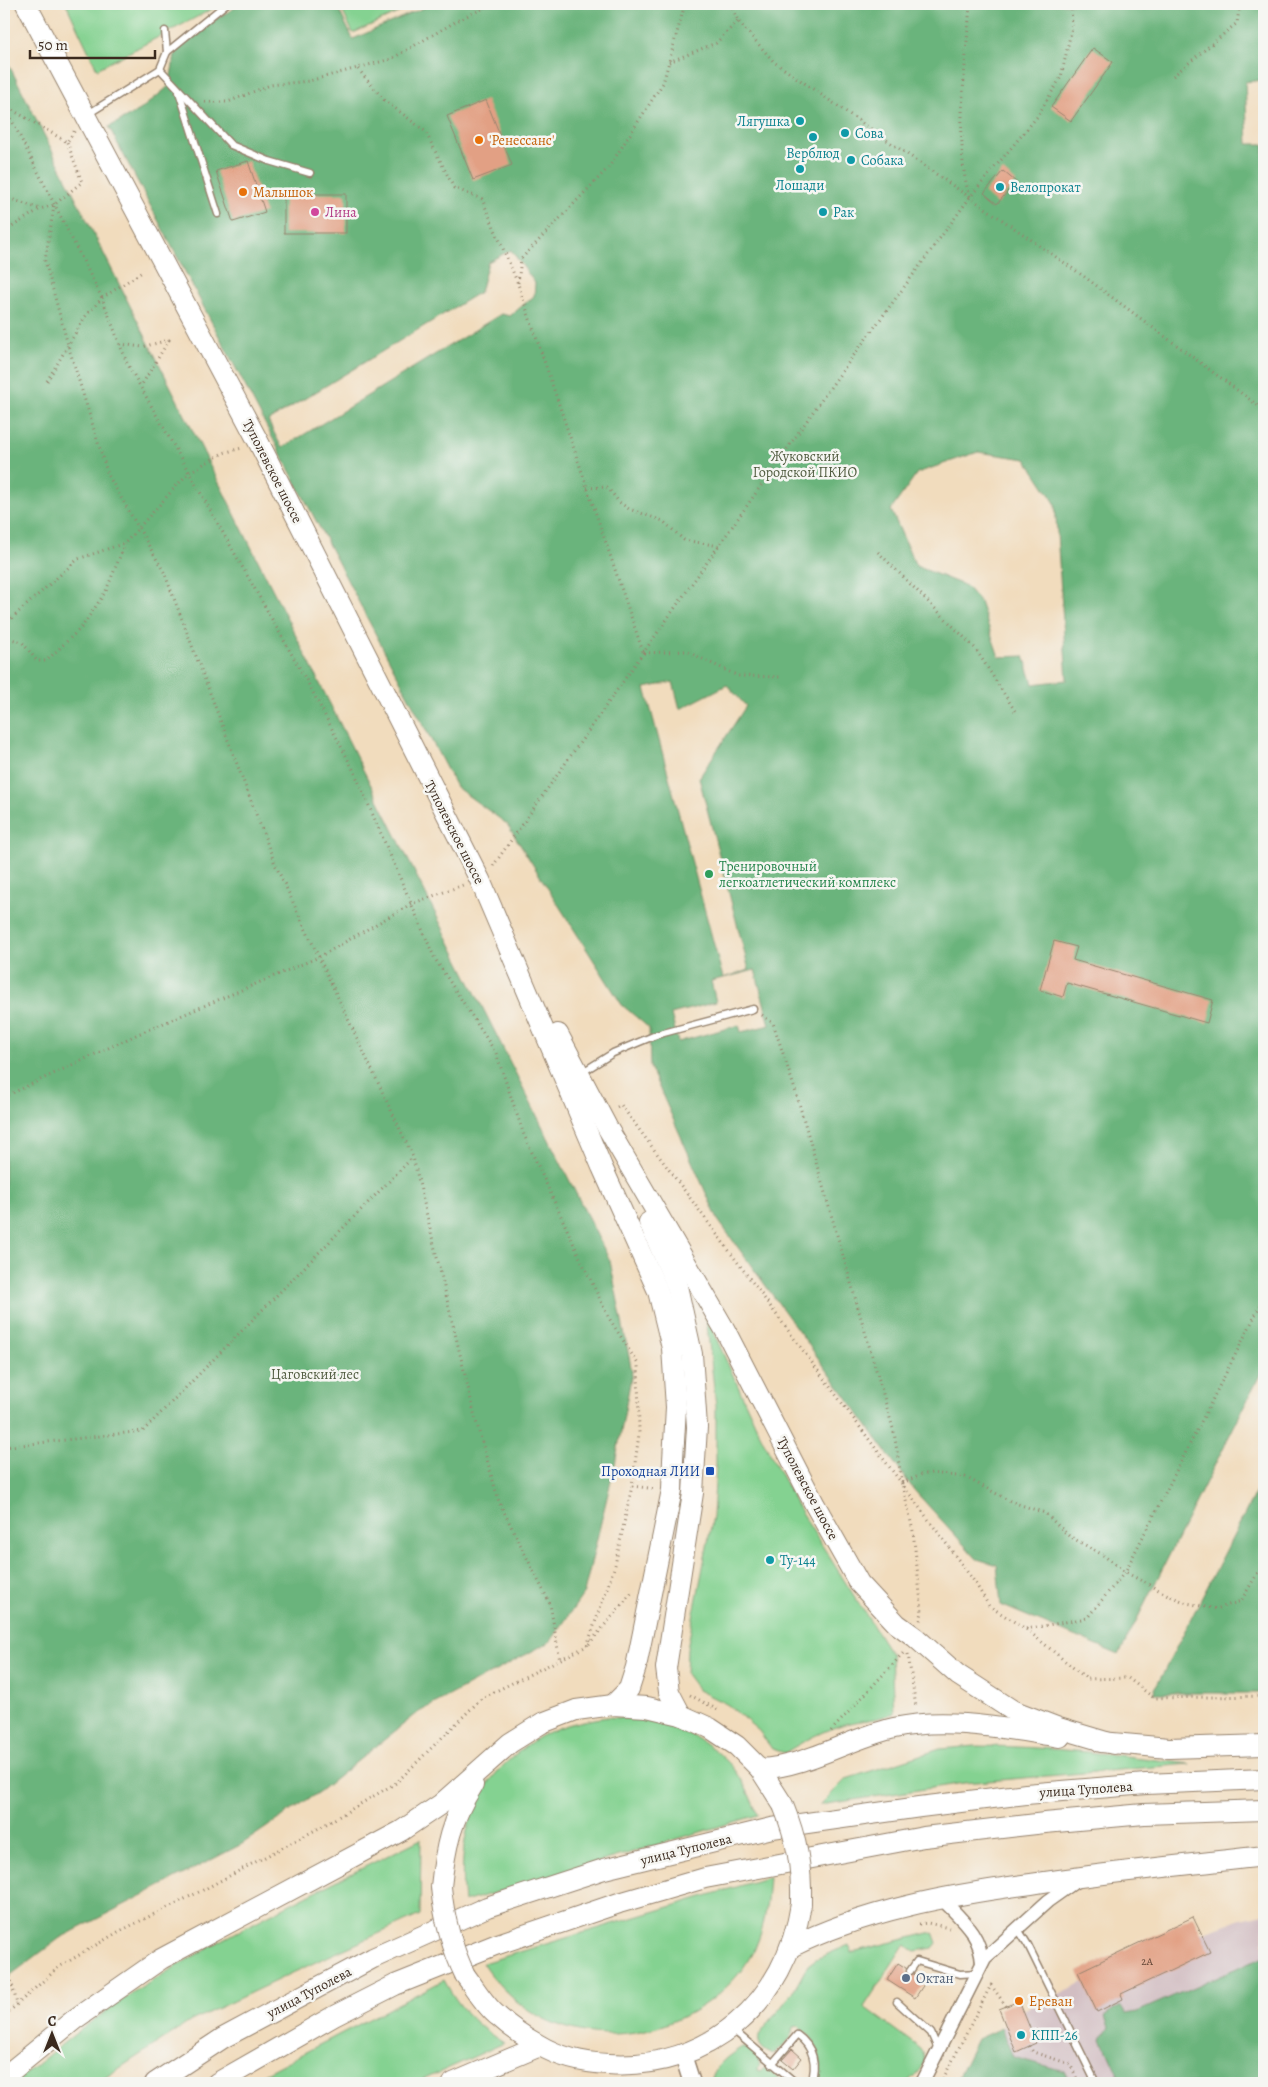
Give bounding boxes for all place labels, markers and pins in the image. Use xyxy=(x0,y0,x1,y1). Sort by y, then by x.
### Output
place label: Лягушка xyxy=(737,112,791,131)
marker: Лягушка xyxy=(794,115,806,127)
place label: Сова xyxy=(855,124,884,143)
marker: Сова xyxy=(839,127,851,139)
place label: 'Ренессанс' xyxy=(489,131,554,150)
marker: Верблюд xyxy=(807,131,819,143)
marker: 'Ренессанс' xyxy=(473,134,485,146)
place label: Верблюд xyxy=(786,144,840,163)
place label: Собака xyxy=(861,151,904,170)
marker: Собака xyxy=(845,154,857,166)
marker: Лошади xyxy=(794,163,806,175)
place label: Лошади xyxy=(776,176,824,195)
place label: Велопрокат xyxy=(1010,178,1081,197)
marker: Велопрокат xyxy=(994,181,1006,193)
place label: Малышок xyxy=(253,183,313,202)
marker: Малышок xyxy=(237,186,249,198)
place label: Лина xyxy=(325,203,357,222)
place label: Рак xyxy=(833,203,854,222)
marker: Лина xyxy=(309,206,321,218)
marker: Рак xyxy=(817,206,829,218)
place label: Тренировочный легкоатлетический комплекс xyxy=(719,857,896,892)
marker: Тренировочный легкоатлетический комплекс xyxy=(703,868,715,880)
place label: Проходная ЛИИ xyxy=(601,1462,700,1481)
marker: Проходная ЛИИ xyxy=(704,1465,716,1477)
place label: Ty-144 xyxy=(780,1551,816,1570)
marker: Ty-144 xyxy=(764,1554,776,1566)
place label: Октан xyxy=(916,1969,954,1988)
marker: Октан xyxy=(900,1972,912,1984)
place label: Ереван xyxy=(1029,1992,1072,2011)
marker: Ереван xyxy=(1013,1995,1025,2007)
place label: КПП-26 xyxy=(1031,2026,1078,2045)
marker: КПП-26 xyxy=(1015,2029,1027,2041)

